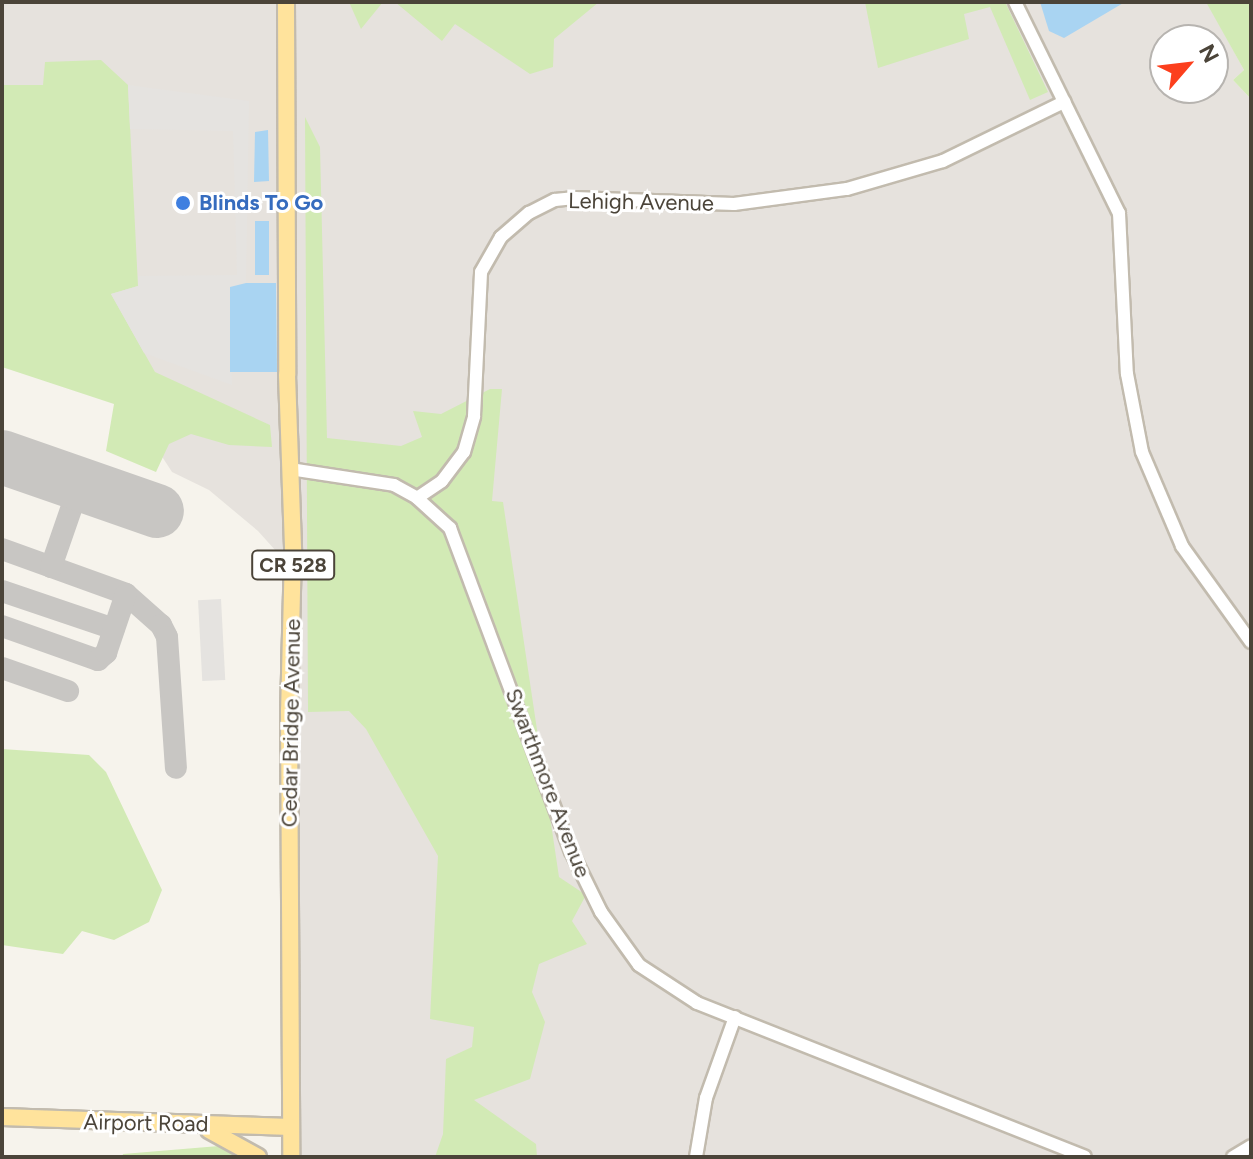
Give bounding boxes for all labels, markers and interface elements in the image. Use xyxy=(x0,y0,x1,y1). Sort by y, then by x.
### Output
north arrow xyxy=(1149,24,1229,104)
text: N xyxy=(1193,40,1225,67)
street label: Lehigh Avenue xyxy=(568,188,714,216)
place label: Blinds To Go xyxy=(199,190,323,216)
marker: Blinds To Go xyxy=(174,194,192,212)
road number: CR 528 xyxy=(251,549,335,581)
street label: Cedar Bridge Avenue xyxy=(276,619,306,827)
street label: Swarthmore Avenue xyxy=(500,685,596,881)
street label: Airport Road xyxy=(83,1109,209,1137)

